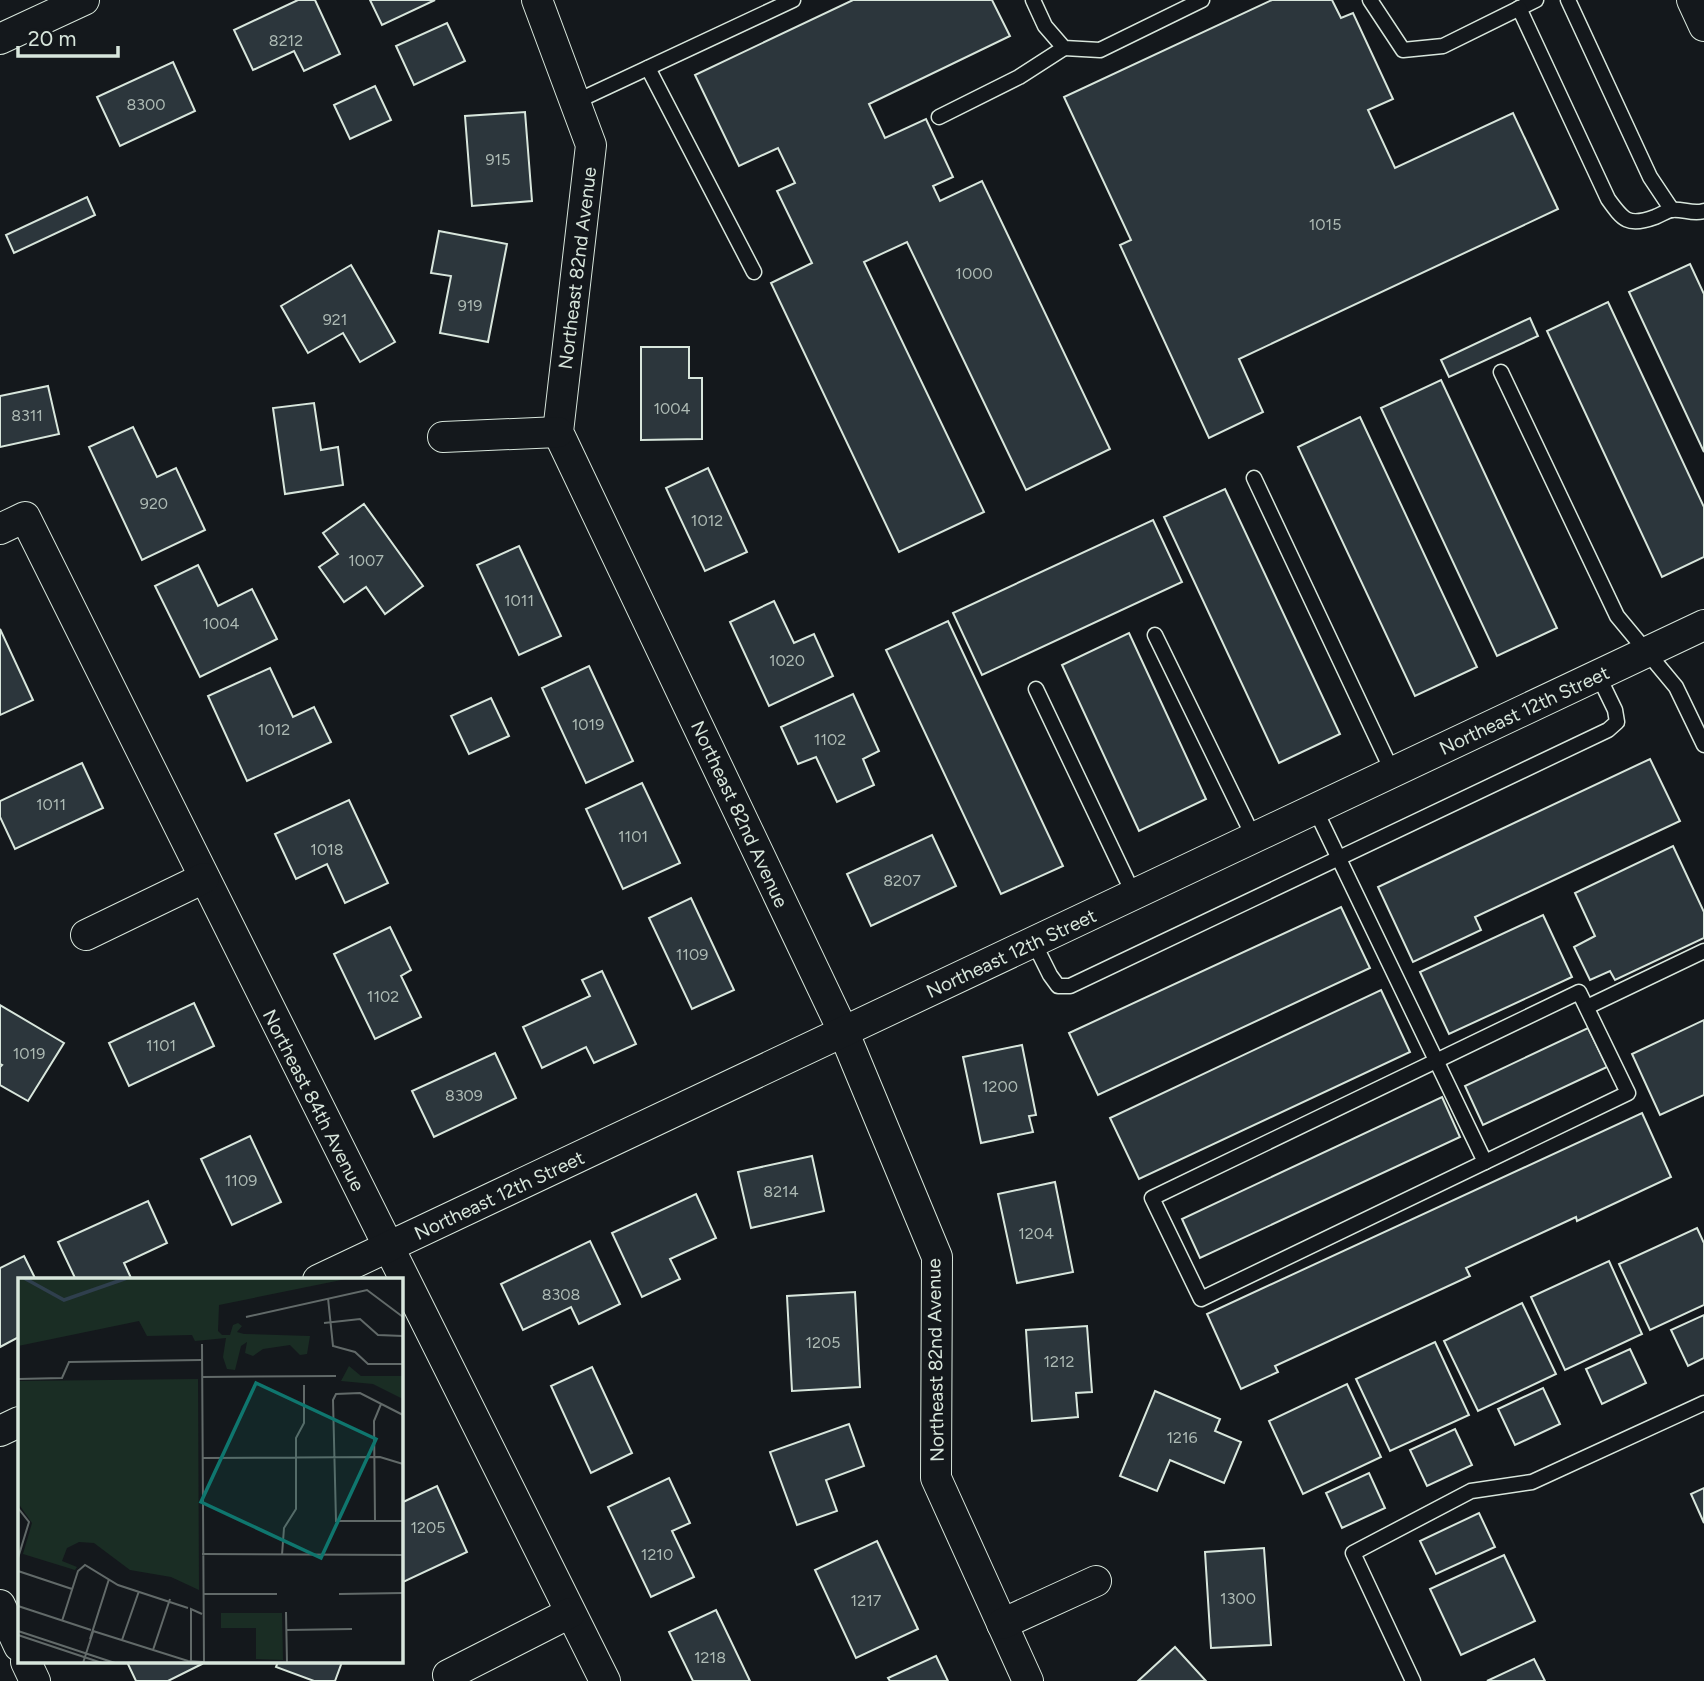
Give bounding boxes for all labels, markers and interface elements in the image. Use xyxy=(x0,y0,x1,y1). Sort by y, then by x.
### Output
scale bar xyxy=(18,14,117,58)
text: 20 m xyxy=(28,26,76,51)
house number: 8212 xyxy=(269,31,303,50)
house number: 8300 xyxy=(126,95,166,114)
house number: 915 xyxy=(486,150,510,169)
street label: Northeast 82nd Avenue xyxy=(554,166,601,371)
house number: 1015 xyxy=(1309,215,1341,234)
house number: 1000 xyxy=(955,264,993,283)
house number: 919 xyxy=(458,296,482,315)
house number: 921 xyxy=(323,310,347,329)
house number: 1004 xyxy=(653,399,691,418)
house number: 8311 xyxy=(11,406,43,425)
house number: 920 xyxy=(140,494,168,513)
house number: 1012 xyxy=(691,511,723,530)
house number: 1007 xyxy=(348,551,384,570)
house number: 1011 xyxy=(504,591,534,610)
house number: 1004 xyxy=(202,614,240,633)
house number: 1020 xyxy=(769,651,805,670)
street label: Northeast 12th Street xyxy=(1436,661,1613,760)
house number: 1019 xyxy=(572,715,604,734)
street label: Northeast 82nd Avenue xyxy=(686,717,793,911)
house number: 1012 xyxy=(258,720,290,739)
house number: 1102 xyxy=(814,730,846,749)
house number: 1011 xyxy=(36,795,66,814)
house number: 1101 xyxy=(618,827,648,846)
house number: 1018 xyxy=(310,840,344,859)
house number: 8207 xyxy=(883,871,921,890)
street label: Northeast 12th Street xyxy=(923,904,1100,1003)
house number: 1109 xyxy=(676,945,708,964)
house number: 1102 xyxy=(367,987,399,1006)
street label: Northeast 84th Avenue xyxy=(258,1005,369,1195)
house number: 1101 xyxy=(146,1036,176,1055)
house number: 1019 xyxy=(13,1044,45,1063)
house number: 1200 xyxy=(982,1077,1018,1096)
house number: 8309 xyxy=(445,1086,483,1105)
street label: Northeast 12th Street xyxy=(411,1146,588,1245)
house number: 1109 xyxy=(225,1171,257,1190)
house number: 8214 xyxy=(763,1182,799,1201)
house number: 1204 xyxy=(1018,1224,1054,1243)
street label: Northeast 82nd Avenue xyxy=(922,1258,949,1462)
inset map xyxy=(18,1278,402,1664)
house number: 8308 xyxy=(542,1285,580,1304)
house number: 1205 xyxy=(805,1333,841,1352)
house number: 1212 xyxy=(1043,1352,1075,1371)
house number: 1216 xyxy=(1166,1428,1198,1447)
house number: 1205 xyxy=(410,1518,446,1537)
house number: 1210 xyxy=(641,1545,673,1564)
house number: 1300 xyxy=(1220,1589,1256,1608)
house number: 1217 xyxy=(851,1591,882,1610)
house number: 1218 xyxy=(694,1648,726,1667)

